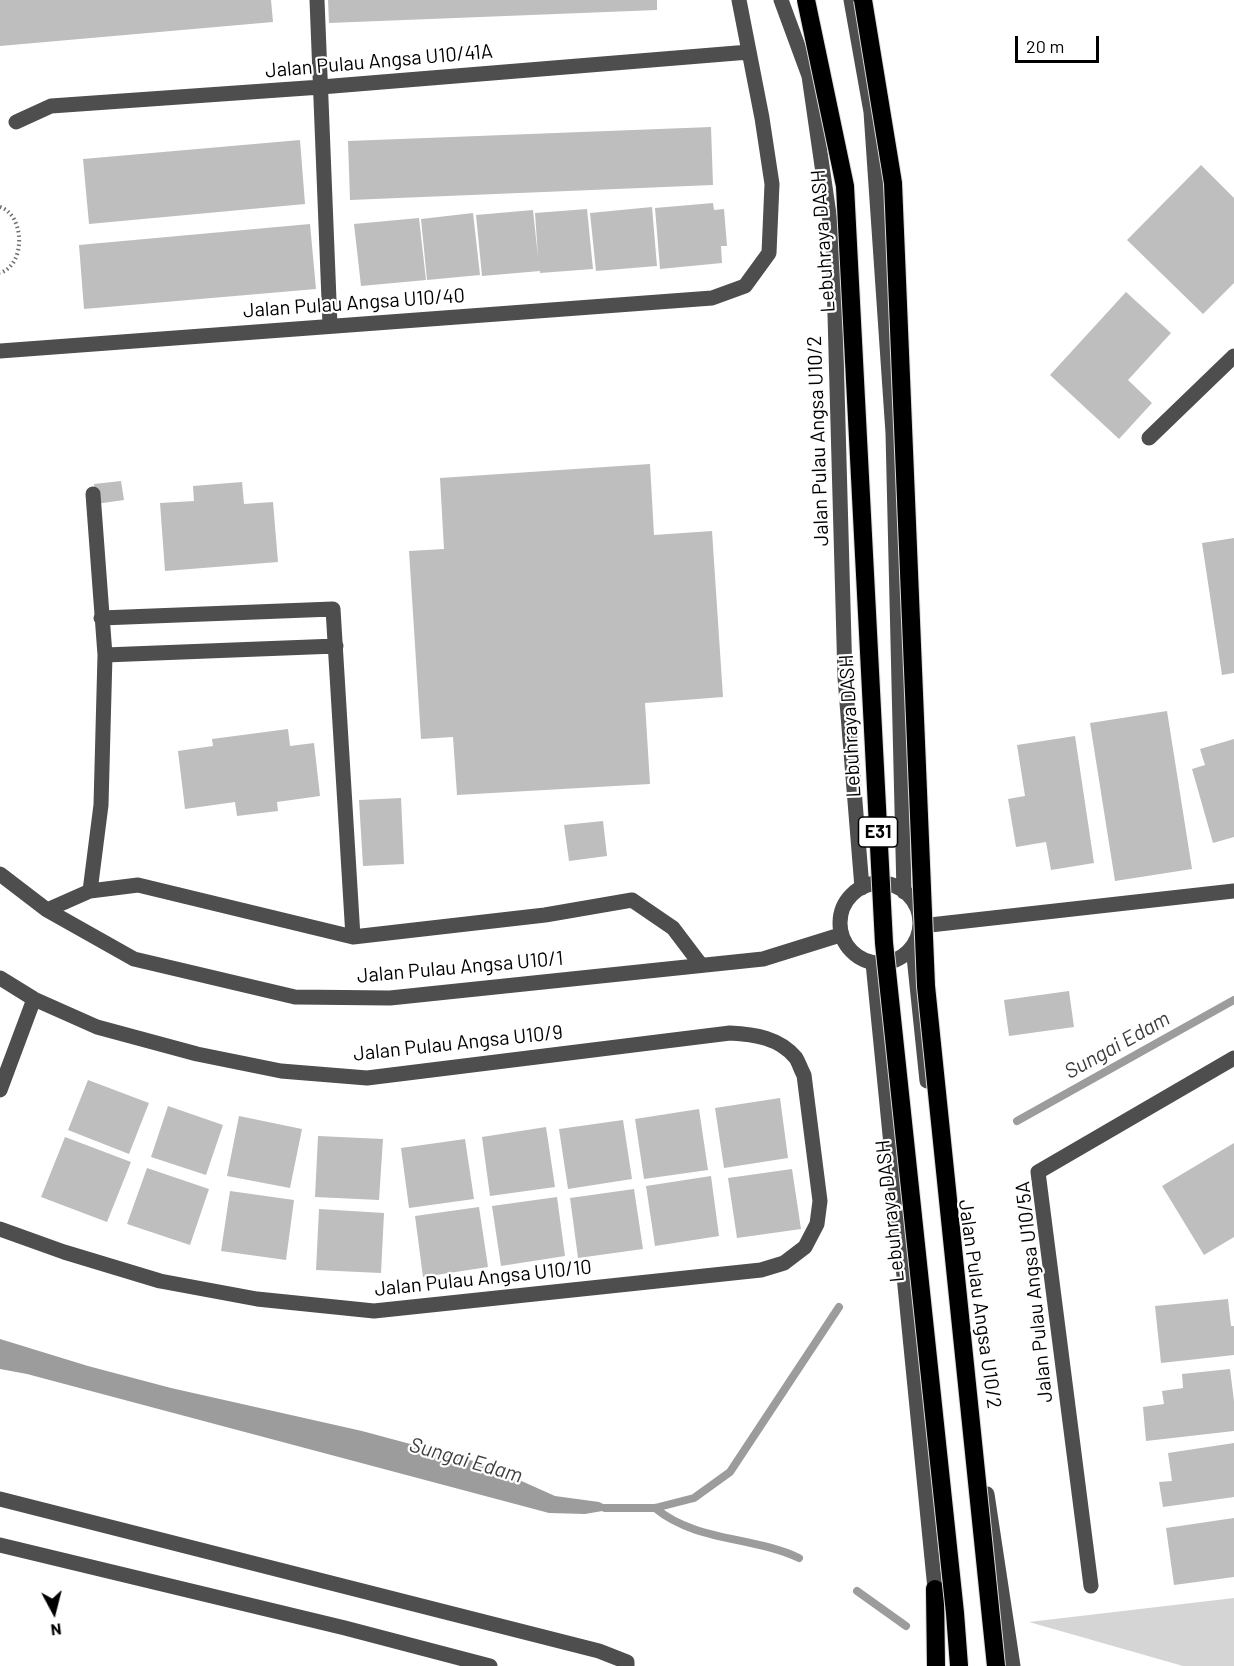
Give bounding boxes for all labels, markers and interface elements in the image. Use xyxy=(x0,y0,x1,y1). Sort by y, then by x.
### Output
scale bar xyxy=(1018,24,1102,62)
text: 20 m xyxy=(1026,35,1064,57)
street label: Jalan Pulau Angsa U10/41A xyxy=(264,39,494,83)
street label: Lebuhraya DASH xyxy=(806,169,840,313)
street label: Jalan Pulau Angsa U10/40 xyxy=(242,283,466,323)
street label: Jalan Pulau Angsa U10/2 xyxy=(802,335,834,547)
street label: Lebuhraya DASH xyxy=(834,654,866,798)
road number: E31 xyxy=(858,817,898,847)
street label: Jalan Pulau Angsa U10/1 xyxy=(356,946,564,988)
water label: Sungai Edam xyxy=(1060,1006,1174,1084)
street label: Jalan Pulau Angsa U10/9 xyxy=(352,1020,564,1066)
street label: Lebuhraya DASH xyxy=(871,1139,909,1283)
street label: Jalan Pulau Angsa U10/5A xyxy=(1010,1180,1058,1404)
street label: Jalan Pulau Angsa U10/2 xyxy=(953,1198,1007,1410)
street label: Jalan Pulau Angsa U10/10 xyxy=(373,1255,593,1301)
water label: Sungai Edam xyxy=(407,1432,525,1488)
north arrow xyxy=(24,1582,84,1642)
text: N xyxy=(50,1620,63,1640)

